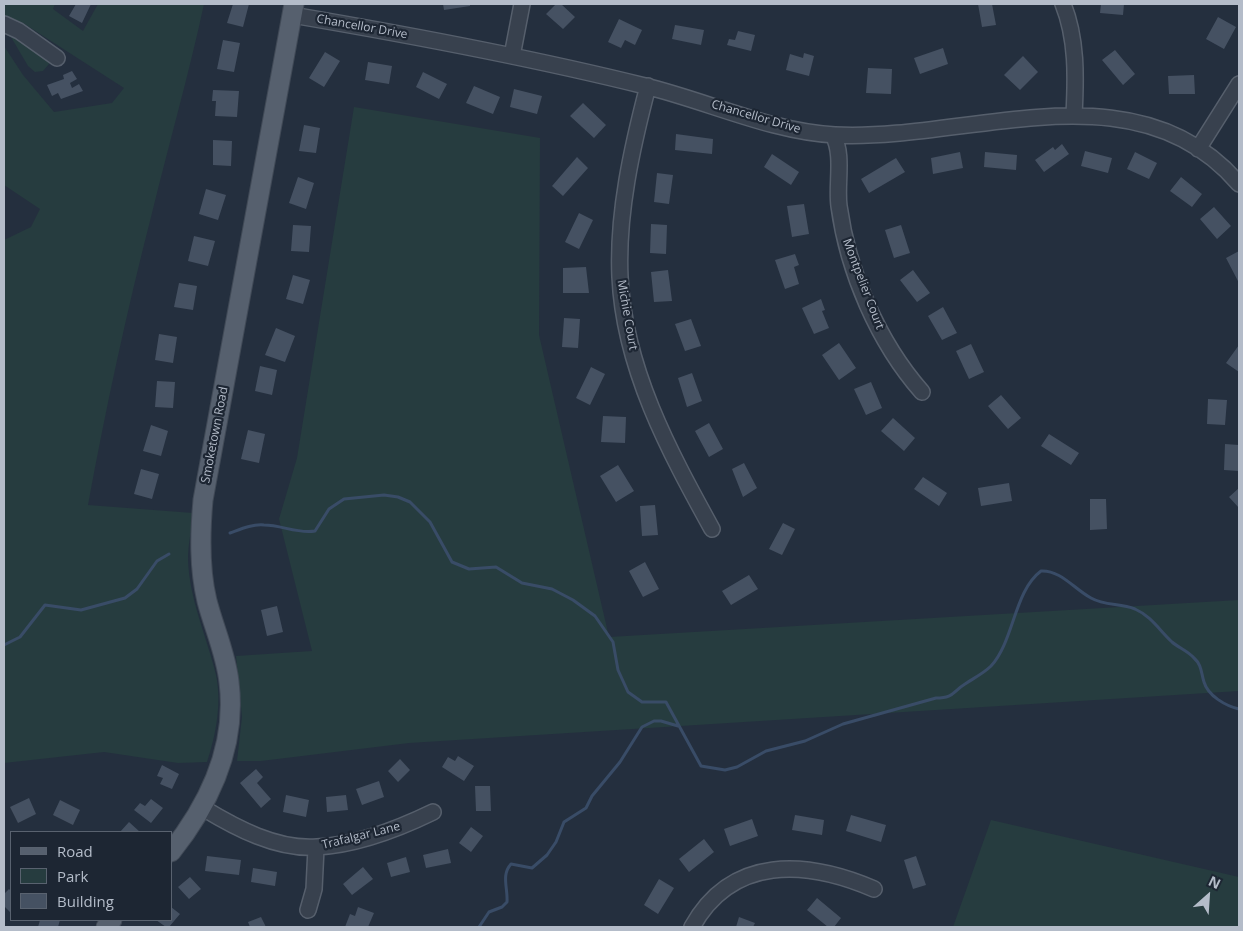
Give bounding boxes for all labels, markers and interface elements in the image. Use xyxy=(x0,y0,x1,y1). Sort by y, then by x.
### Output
street label: Chancellor Drive xyxy=(315,12,409,42)
street label: Chancellor Drive xyxy=(710,97,802,137)
street label: Montpelier Court xyxy=(839,237,887,331)
street label: Michie Court xyxy=(614,279,640,351)
street label: Smoketown Road xyxy=(199,386,231,484)
street label: Trafalgar Lane xyxy=(320,819,402,853)
legend xyxy=(10,831,172,921)
text: Road xyxy=(57,841,93,861)
text: Park xyxy=(57,866,88,886)
north arrow xyxy=(1183,871,1233,921)
text: N xyxy=(1206,871,1224,893)
text: Building xyxy=(57,891,114,911)

